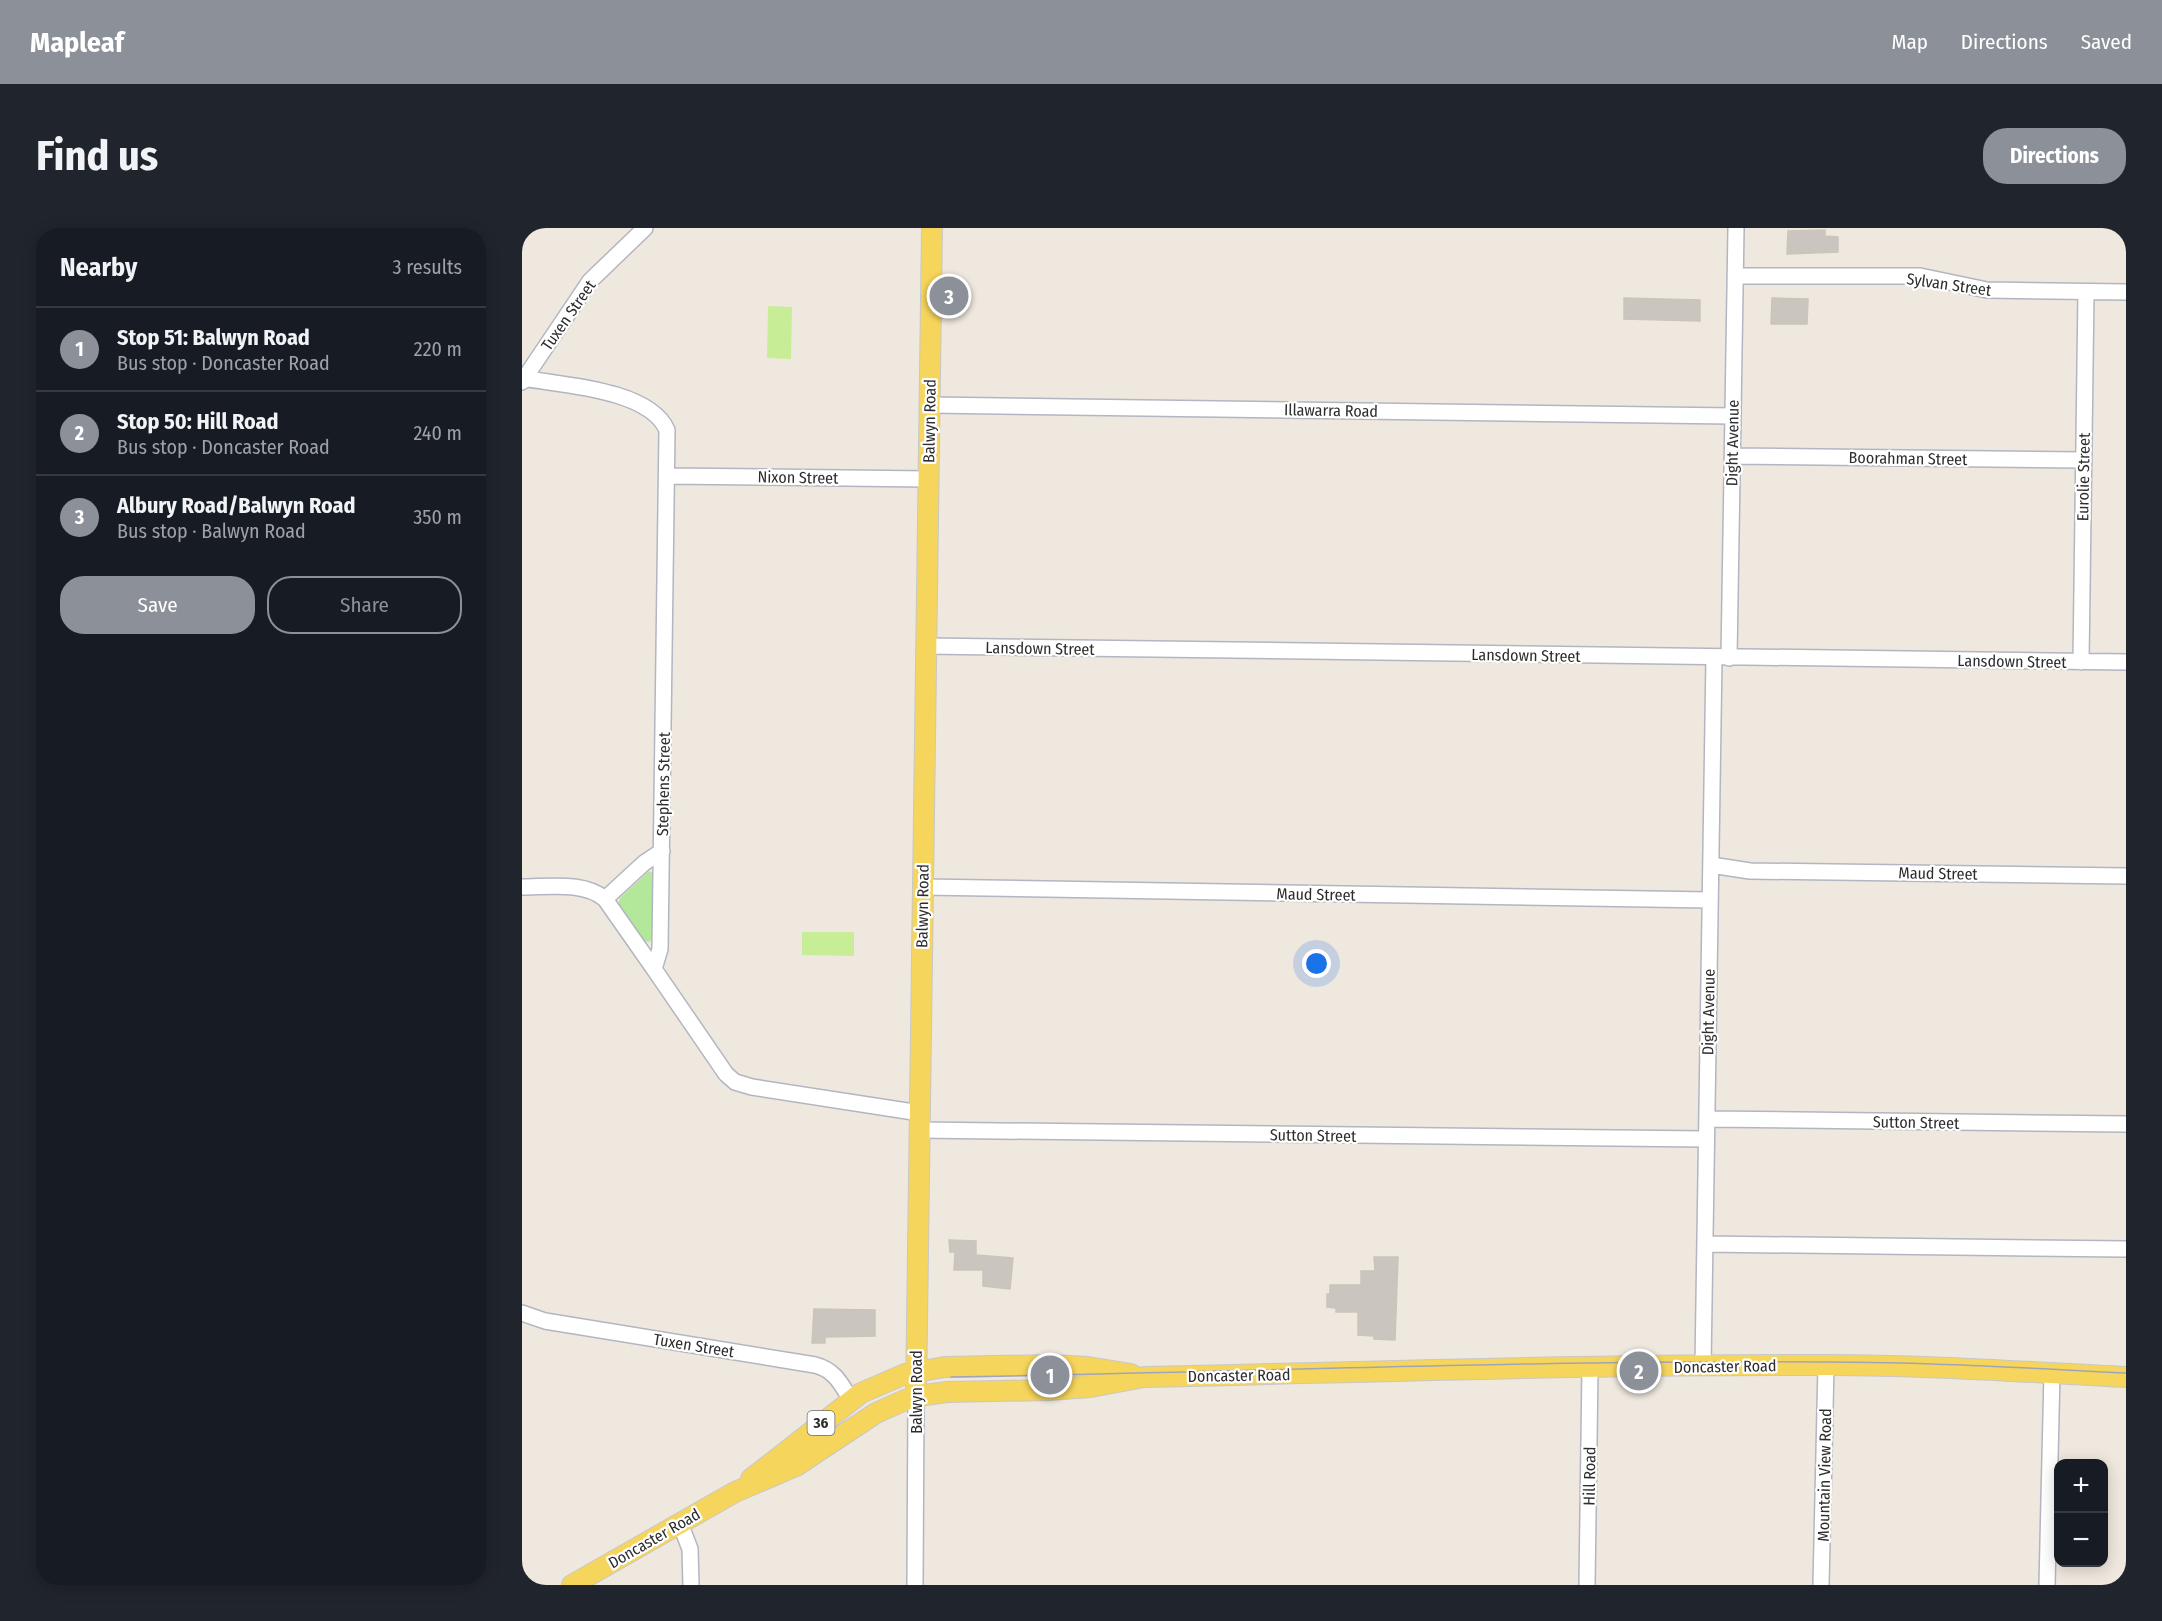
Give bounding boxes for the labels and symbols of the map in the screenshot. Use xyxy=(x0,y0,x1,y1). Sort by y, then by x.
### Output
street label: Sylvan Street xyxy=(1905,269,1993,300)
pin: 3 xyxy=(930,274,968,318)
street label: Tuxen Street xyxy=(537,276,600,354)
street label: Balwyn Road xyxy=(919,379,940,463)
street label: Illawarra Road xyxy=(1284,400,1378,421)
street label: Dight Avenue xyxy=(1722,400,1743,486)
street label: Eurolie Street xyxy=(2073,432,2094,521)
street label: Boorahman Street xyxy=(1849,448,1968,469)
street label: Nixon Street xyxy=(758,467,839,488)
street label: Lansdown Street xyxy=(985,638,1095,659)
street label: Lansdown Street xyxy=(1471,645,1581,666)
street label: Lansdown Street xyxy=(1957,651,2067,672)
street label: Stephens Street xyxy=(653,731,674,836)
street label: Maud Street xyxy=(1898,863,1979,884)
street label: Balwyn Road xyxy=(912,864,933,948)
street label: Maud Street xyxy=(1276,884,1357,905)
your location xyxy=(1302,949,1331,978)
street label: Dight Avenue xyxy=(1698,969,1719,1055)
street label: Sutton Street xyxy=(1873,1112,1960,1133)
street label: Sutton Street xyxy=(1270,1125,1357,1146)
street label: Tuxen Street xyxy=(652,1330,736,1361)
pin: 2 xyxy=(1620,1348,1658,1394)
street label: Balwyn Road xyxy=(907,1350,926,1434)
pin: 1 xyxy=(1030,1352,1070,1398)
street label: Doncaster Road xyxy=(1673,1356,1777,1377)
street label: Doncaster Road xyxy=(1187,1365,1291,1386)
street label: Mountain View Road xyxy=(1814,1408,1835,1542)
road number: 36 xyxy=(808,1411,834,1435)
street label: Hill Road xyxy=(1579,1446,1600,1506)
street label: Doncaster Road xyxy=(605,1505,704,1572)

